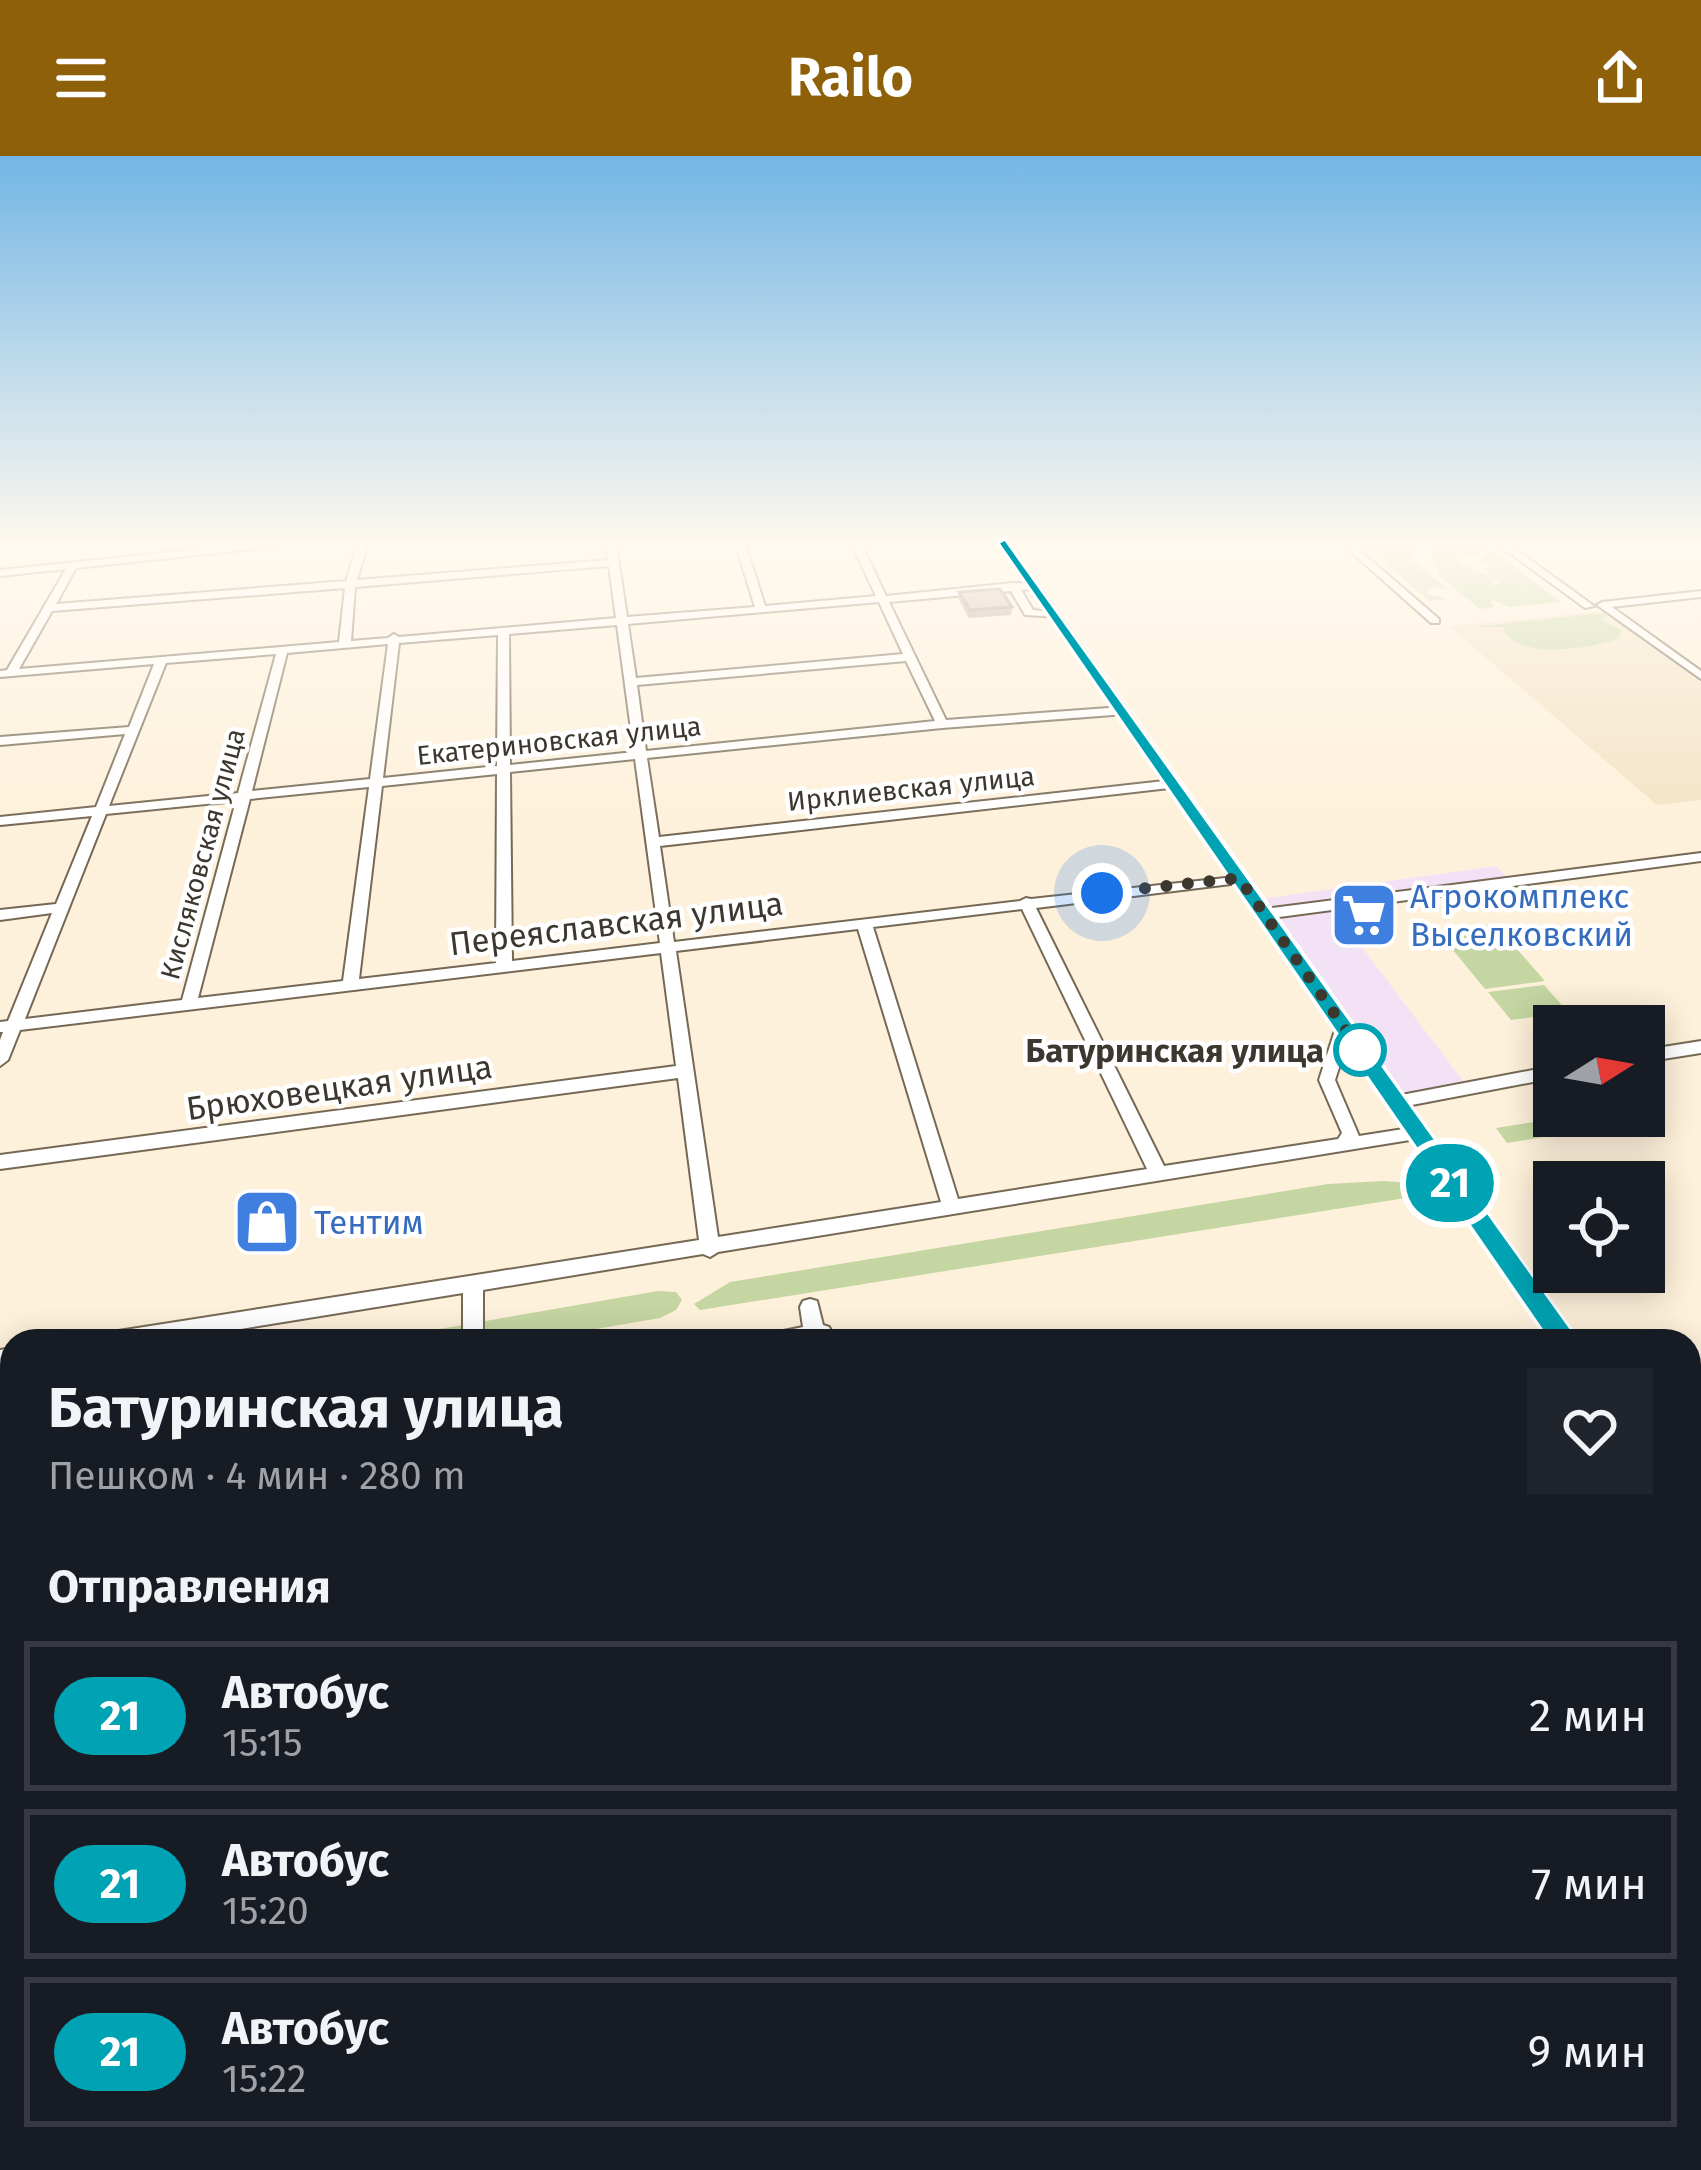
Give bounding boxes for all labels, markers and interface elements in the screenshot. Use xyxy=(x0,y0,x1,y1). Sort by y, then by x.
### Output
icon: menu xyxy=(48,45,114,111)
icon: share xyxy=(1587,45,1653,111)
text: Railo xyxy=(788,46,913,110)
street label: Екатериновская улица xyxy=(415,710,703,772)
street label: Кисляковская улица xyxy=(154,725,252,983)
street label: Ирклиевская улица xyxy=(786,760,1036,818)
your location xyxy=(1072,863,1132,923)
place label: Агрокомплекс Выселковский xyxy=(1410,877,1633,955)
supermarket icon: Агрокомплекс Выселковский xyxy=(1329,880,1399,950)
street label: Переяславская улица xyxy=(447,884,785,964)
north arrow xyxy=(1533,1005,1665,1137)
map controls xyxy=(1533,1005,1665,1293)
marker: Батуринская улица xyxy=(1335,1025,1385,1075)
place label: Батуринская улица xyxy=(1025,1031,1324,1071)
street label: Брюховецкая улица xyxy=(184,1047,495,1129)
line badge: 21 xyxy=(1396,1144,1504,1222)
text: 21 xyxy=(1430,1158,1470,1208)
button: locate xyxy=(1533,1161,1665,1293)
shop icon: Тентим xyxy=(232,1187,302,1257)
place label: Тентим xyxy=(314,1203,424,1243)
button: heart xyxy=(1527,1368,1653,1494)
text: Батуринская улица xyxy=(48,1374,564,1442)
text: Пешком · 4 мин · 280 m xyxy=(48,1453,466,1499)
text: Отправления xyxy=(48,1560,331,1614)
text: Автобус xyxy=(222,1666,389,1720)
text: 2 мин xyxy=(1529,1689,1647,1743)
text: 21 xyxy=(100,1691,140,1741)
text: 15:15 xyxy=(222,1720,303,1766)
text: Автобус xyxy=(222,1834,389,1888)
text: 7 мин xyxy=(1531,1857,1647,1911)
text: 21 xyxy=(100,1859,140,1909)
text: 15:20 xyxy=(222,1888,309,1934)
text: Автобус xyxy=(222,2002,389,2056)
text: 9 мин xyxy=(1528,2025,1647,2079)
text: 21 xyxy=(100,2027,140,2077)
text: 15:22 xyxy=(222,2056,306,2102)

